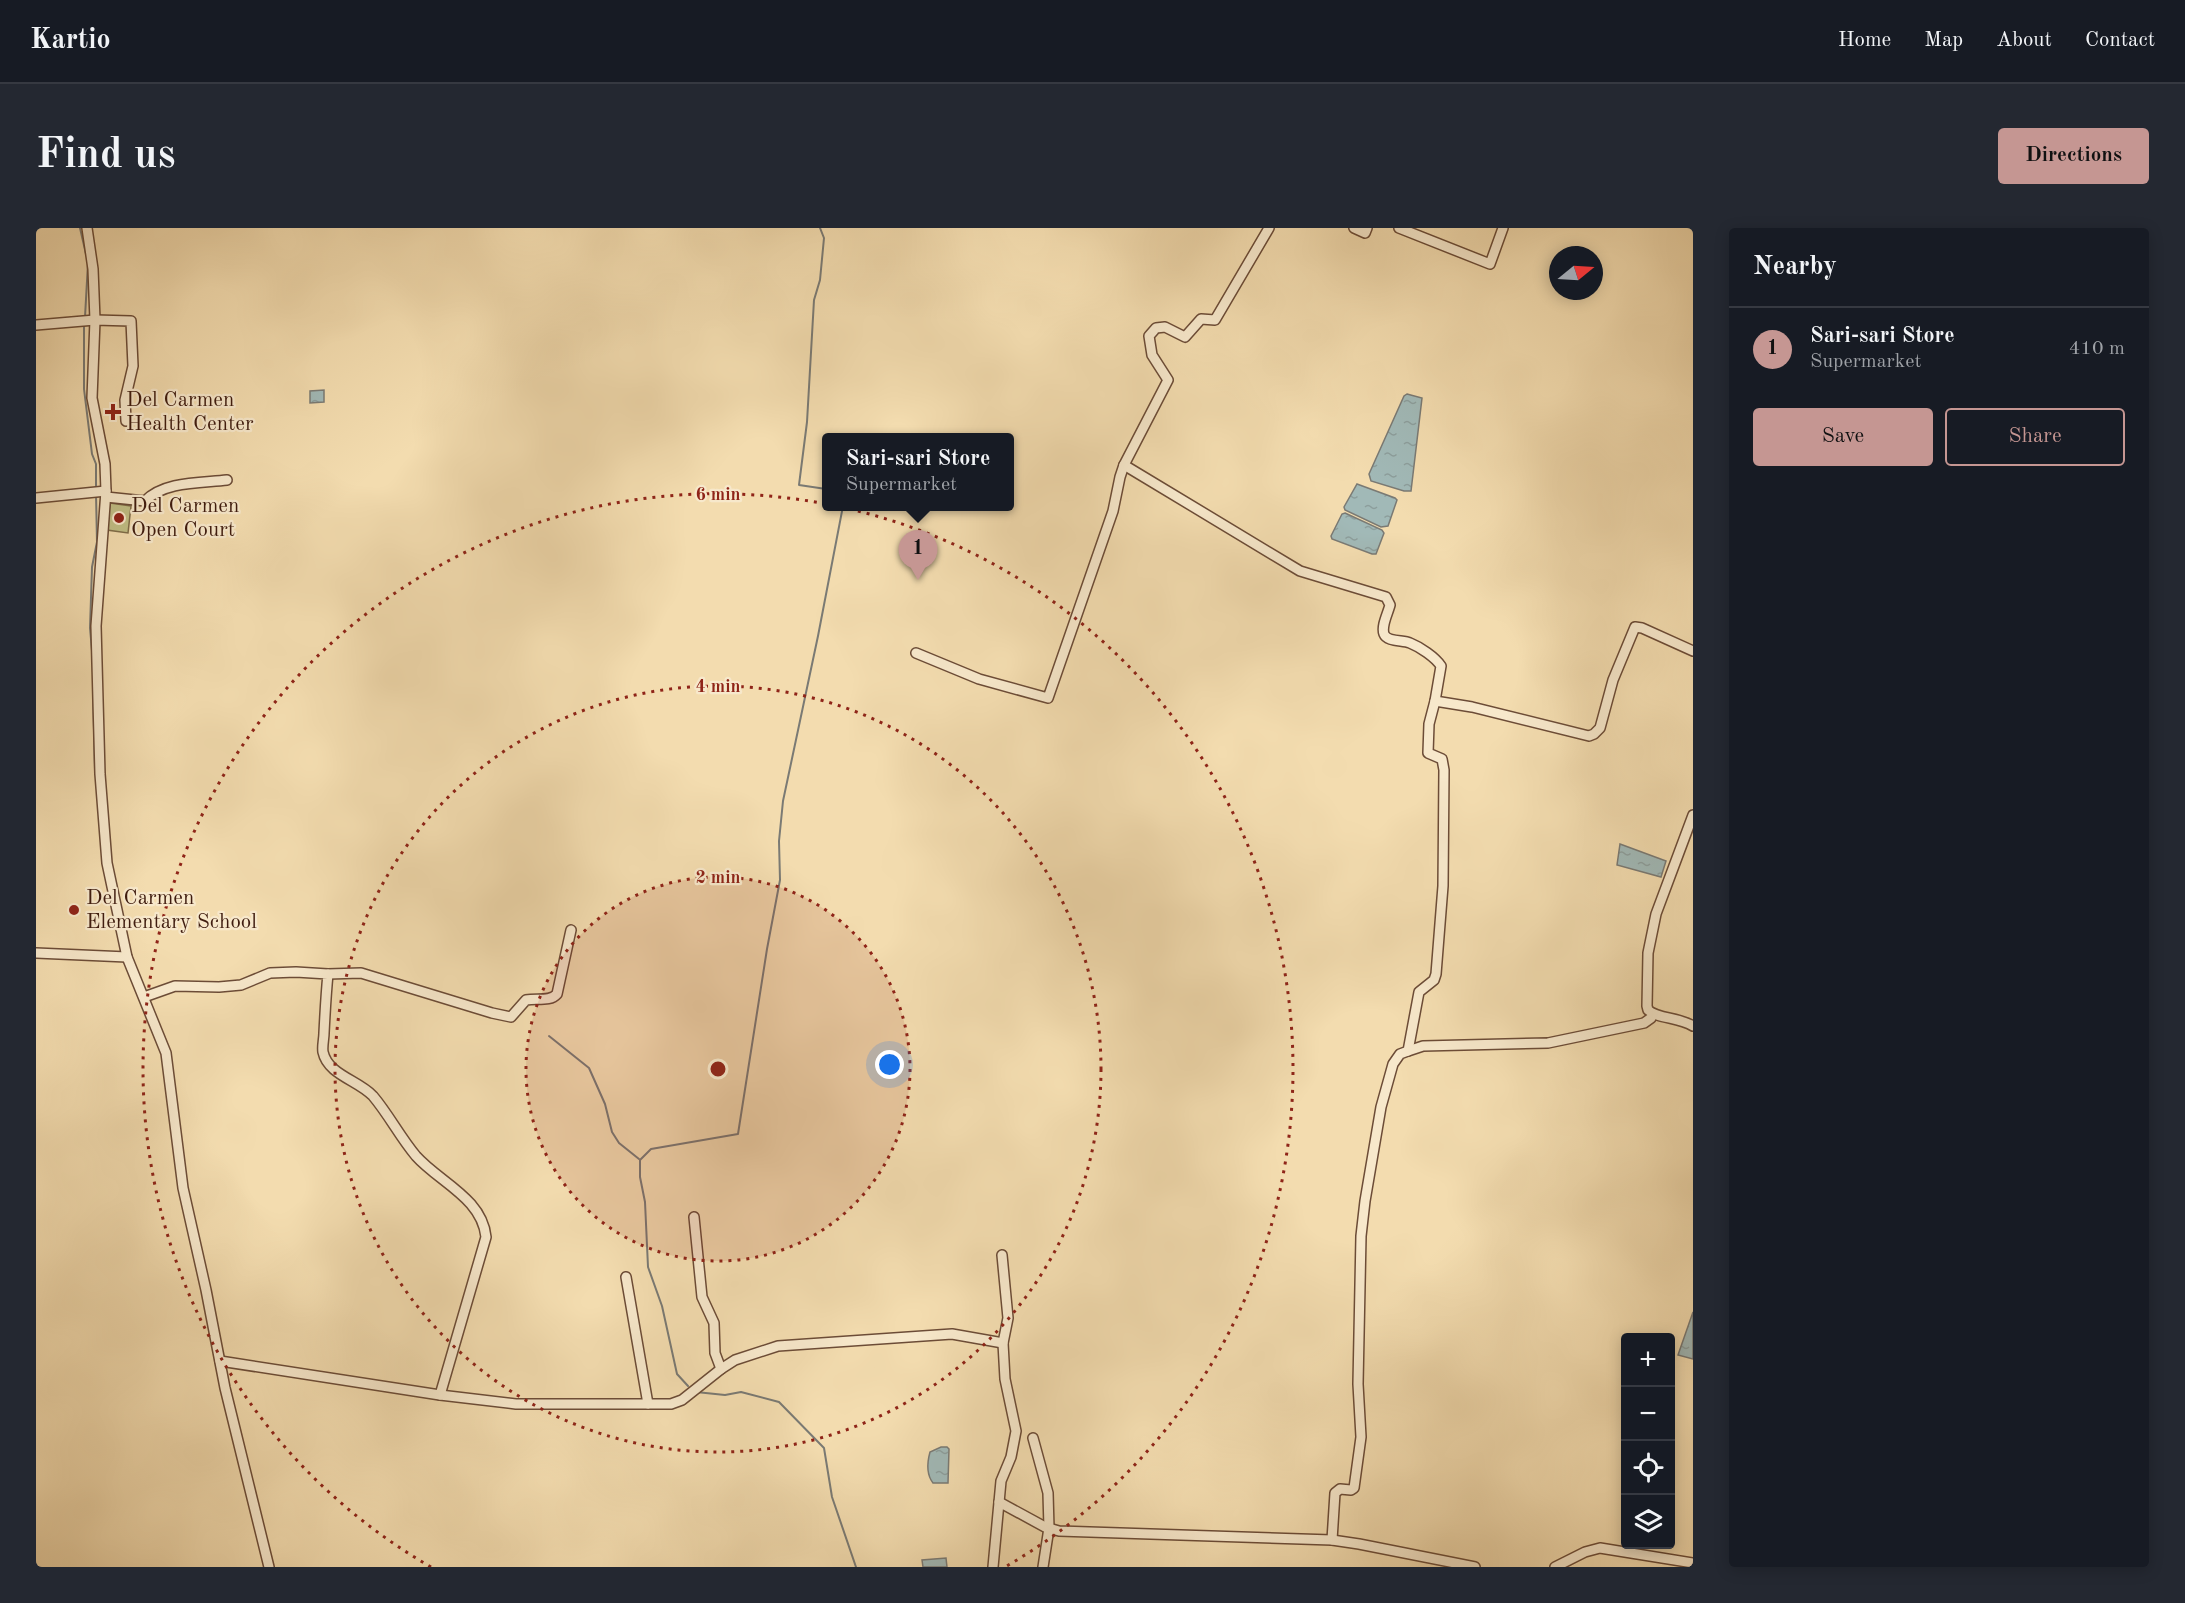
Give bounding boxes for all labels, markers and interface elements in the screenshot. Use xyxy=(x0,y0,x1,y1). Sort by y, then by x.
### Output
text: Kartio xyxy=(30,27,111,55)
text: Home xyxy=(1838,30,1891,51)
text: Map xyxy=(1924,30,1963,51)
text: About xyxy=(1996,30,2052,51)
text: Contact xyxy=(2085,30,2155,51)
button: Directions xyxy=(1998,128,2149,184)
text: Find us xyxy=(36,135,175,177)
north arrow xyxy=(1549,246,1603,300)
text: Nearby xyxy=(1753,254,1837,280)
text: Sari-sari Store xyxy=(1810,325,1955,347)
text: 1 xyxy=(1767,339,1778,359)
text: 410 m xyxy=(2069,339,2125,359)
text: Supermarket xyxy=(1810,352,1921,372)
place label: Del Carmen Health Center xyxy=(126,390,254,435)
marker: Del Carmen Health Center xyxy=(104,403,122,421)
button: Save xyxy=(1753,408,1933,466)
button: Share xyxy=(1945,408,2125,466)
popup xyxy=(822,433,1014,511)
text: Sari-sari Store xyxy=(846,448,990,470)
text: Supermarket xyxy=(846,475,957,495)
text: 6 min xyxy=(695,486,741,504)
place label: Del Carmen Open Court xyxy=(131,496,239,541)
marker: Del Carmen Open Court xyxy=(112,511,126,525)
pin: 1 xyxy=(898,530,938,580)
text: 4 min xyxy=(695,678,741,696)
text: 2 min xyxy=(695,869,741,887)
place label: Del Carmen Elementary School xyxy=(86,888,257,933)
marker: Del Carmen Elementary School xyxy=(67,903,81,917)
your location xyxy=(875,1050,904,1079)
centre of rings xyxy=(708,1059,728,1079)
map controls xyxy=(1621,1333,1675,1549)
button: + xyxy=(1621,1333,1675,1387)
button: − xyxy=(1621,1387,1675,1441)
button: locate xyxy=(1621,1441,1675,1495)
button: layers xyxy=(1621,1495,1675,1549)

